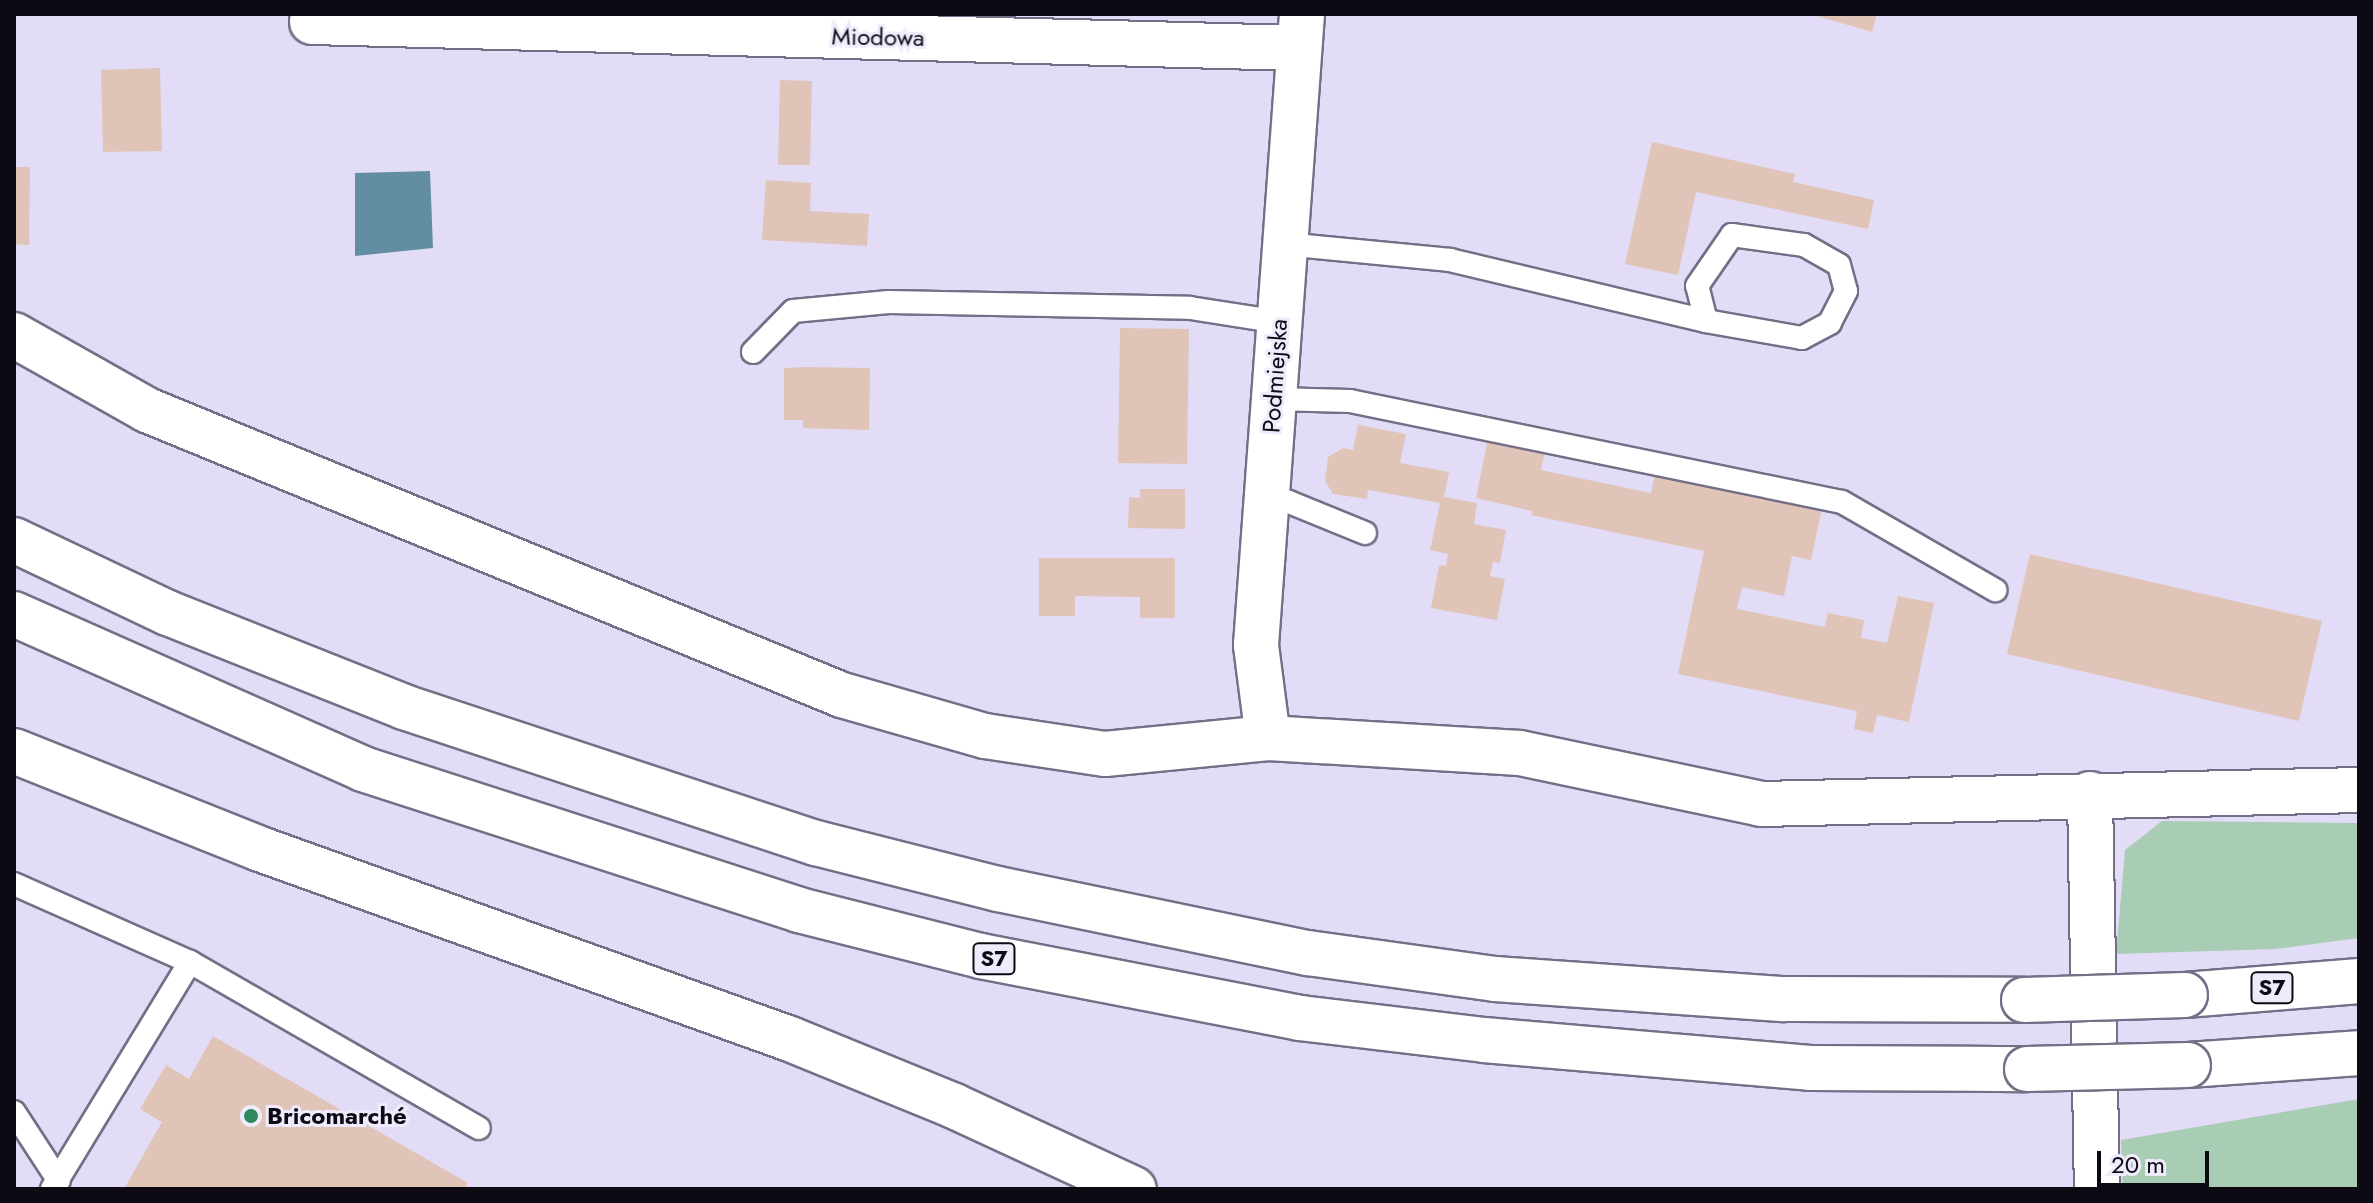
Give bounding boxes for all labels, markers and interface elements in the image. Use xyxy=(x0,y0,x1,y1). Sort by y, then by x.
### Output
street label: Miodowa xyxy=(831,22,925,52)
street label: Podmiejska xyxy=(1257,318,1293,434)
road number: S7 xyxy=(972,941,1016,977)
road number: S7 xyxy=(2250,970,2294,1006)
place label: Bricomarché xyxy=(267,1102,407,1130)
marker: Bricomarché xyxy=(242,1107,260,1125)
scale bar xyxy=(2101,1135,2213,1185)
text: 20 m xyxy=(2111,1147,2165,1182)

